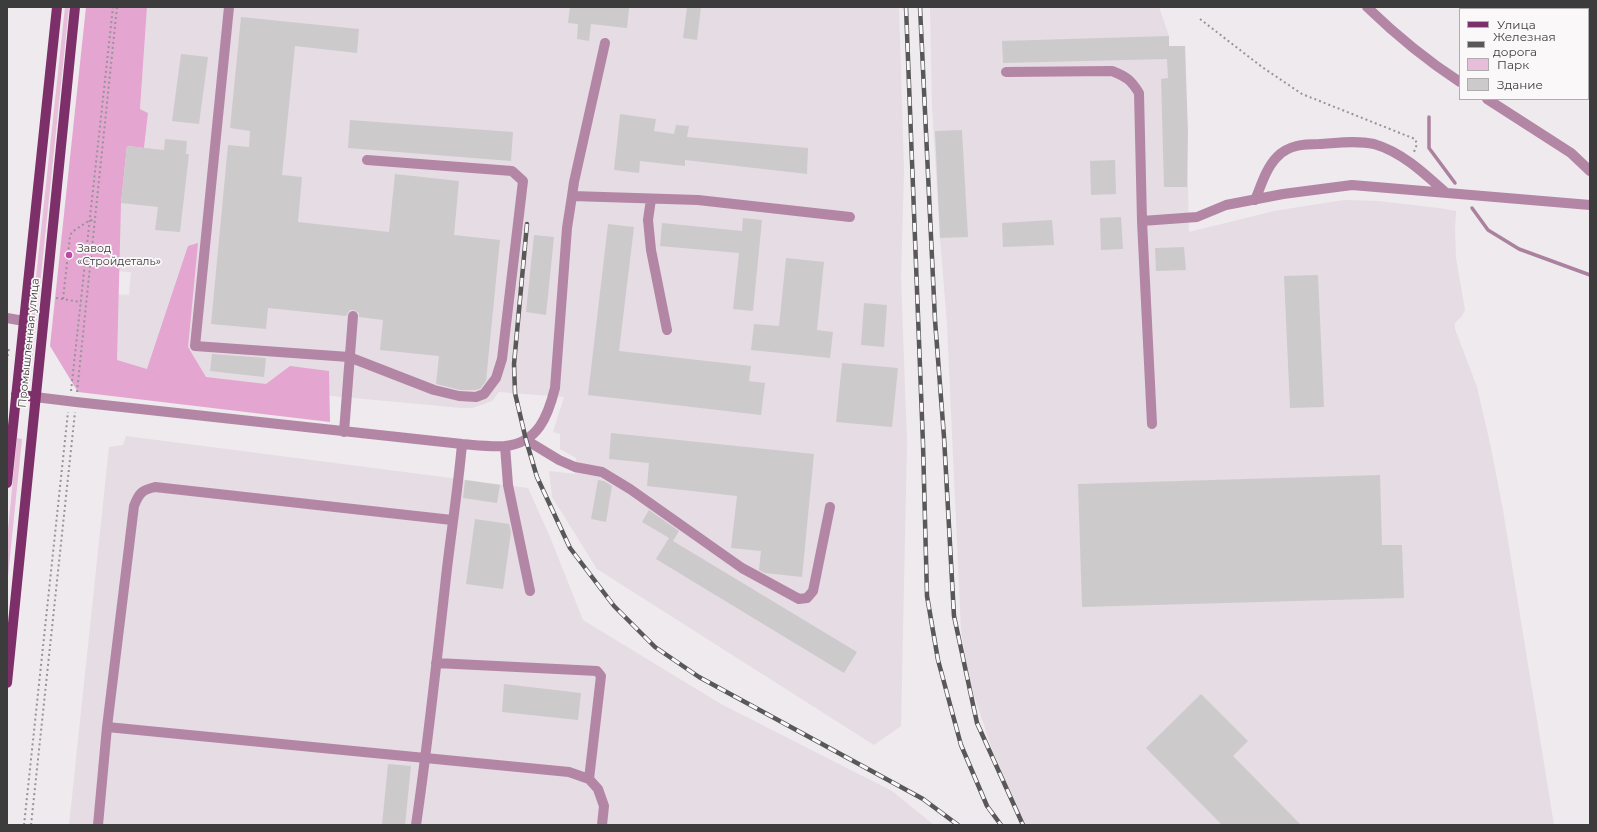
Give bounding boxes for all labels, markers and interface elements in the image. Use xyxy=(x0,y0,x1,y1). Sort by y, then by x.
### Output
legend xyxy=(1459,8,1589,100)
text: Улица xyxy=(1497,17,1536,32)
text: Железная дорога xyxy=(1493,29,1556,59)
text: Парк xyxy=(1497,57,1529,72)
text: Здание xyxy=(1497,77,1543,92)
place label: Завод «Стройдеталь» xyxy=(77,242,161,268)
marker: Завод «Стройдеталь» xyxy=(64,250,74,260)
street label: Промышленная улица xyxy=(16,278,42,408)

